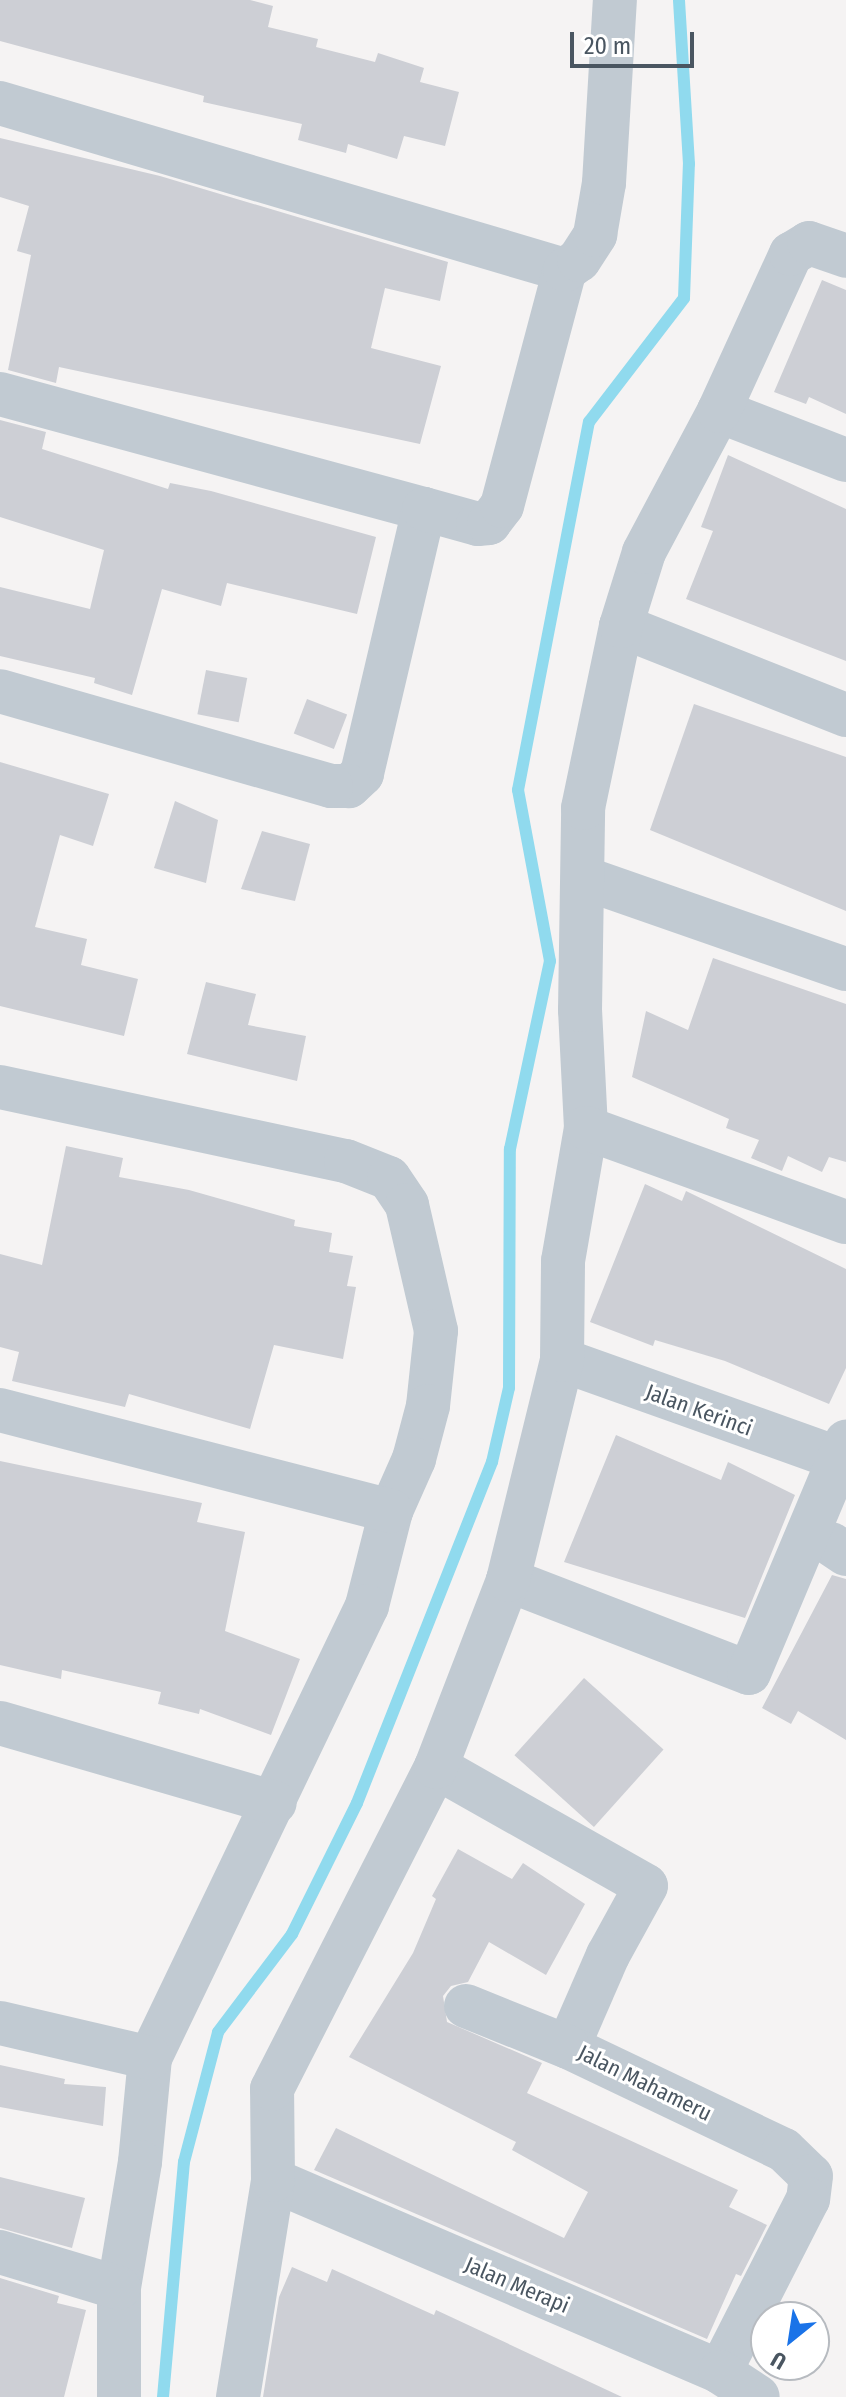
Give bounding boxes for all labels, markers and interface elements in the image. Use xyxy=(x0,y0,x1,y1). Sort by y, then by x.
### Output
scale bar xyxy=(574,16,698,66)
text: 20 m xyxy=(584,32,631,60)
street label: Jalan Kerinci xyxy=(642,1378,756,1442)
street label: Jalan Mahameru xyxy=(574,2039,716,2127)
street label: Jalan Merapi xyxy=(461,2251,573,2319)
north arrow xyxy=(750,2301,830,2381)
text: U xyxy=(766,2346,791,2375)

